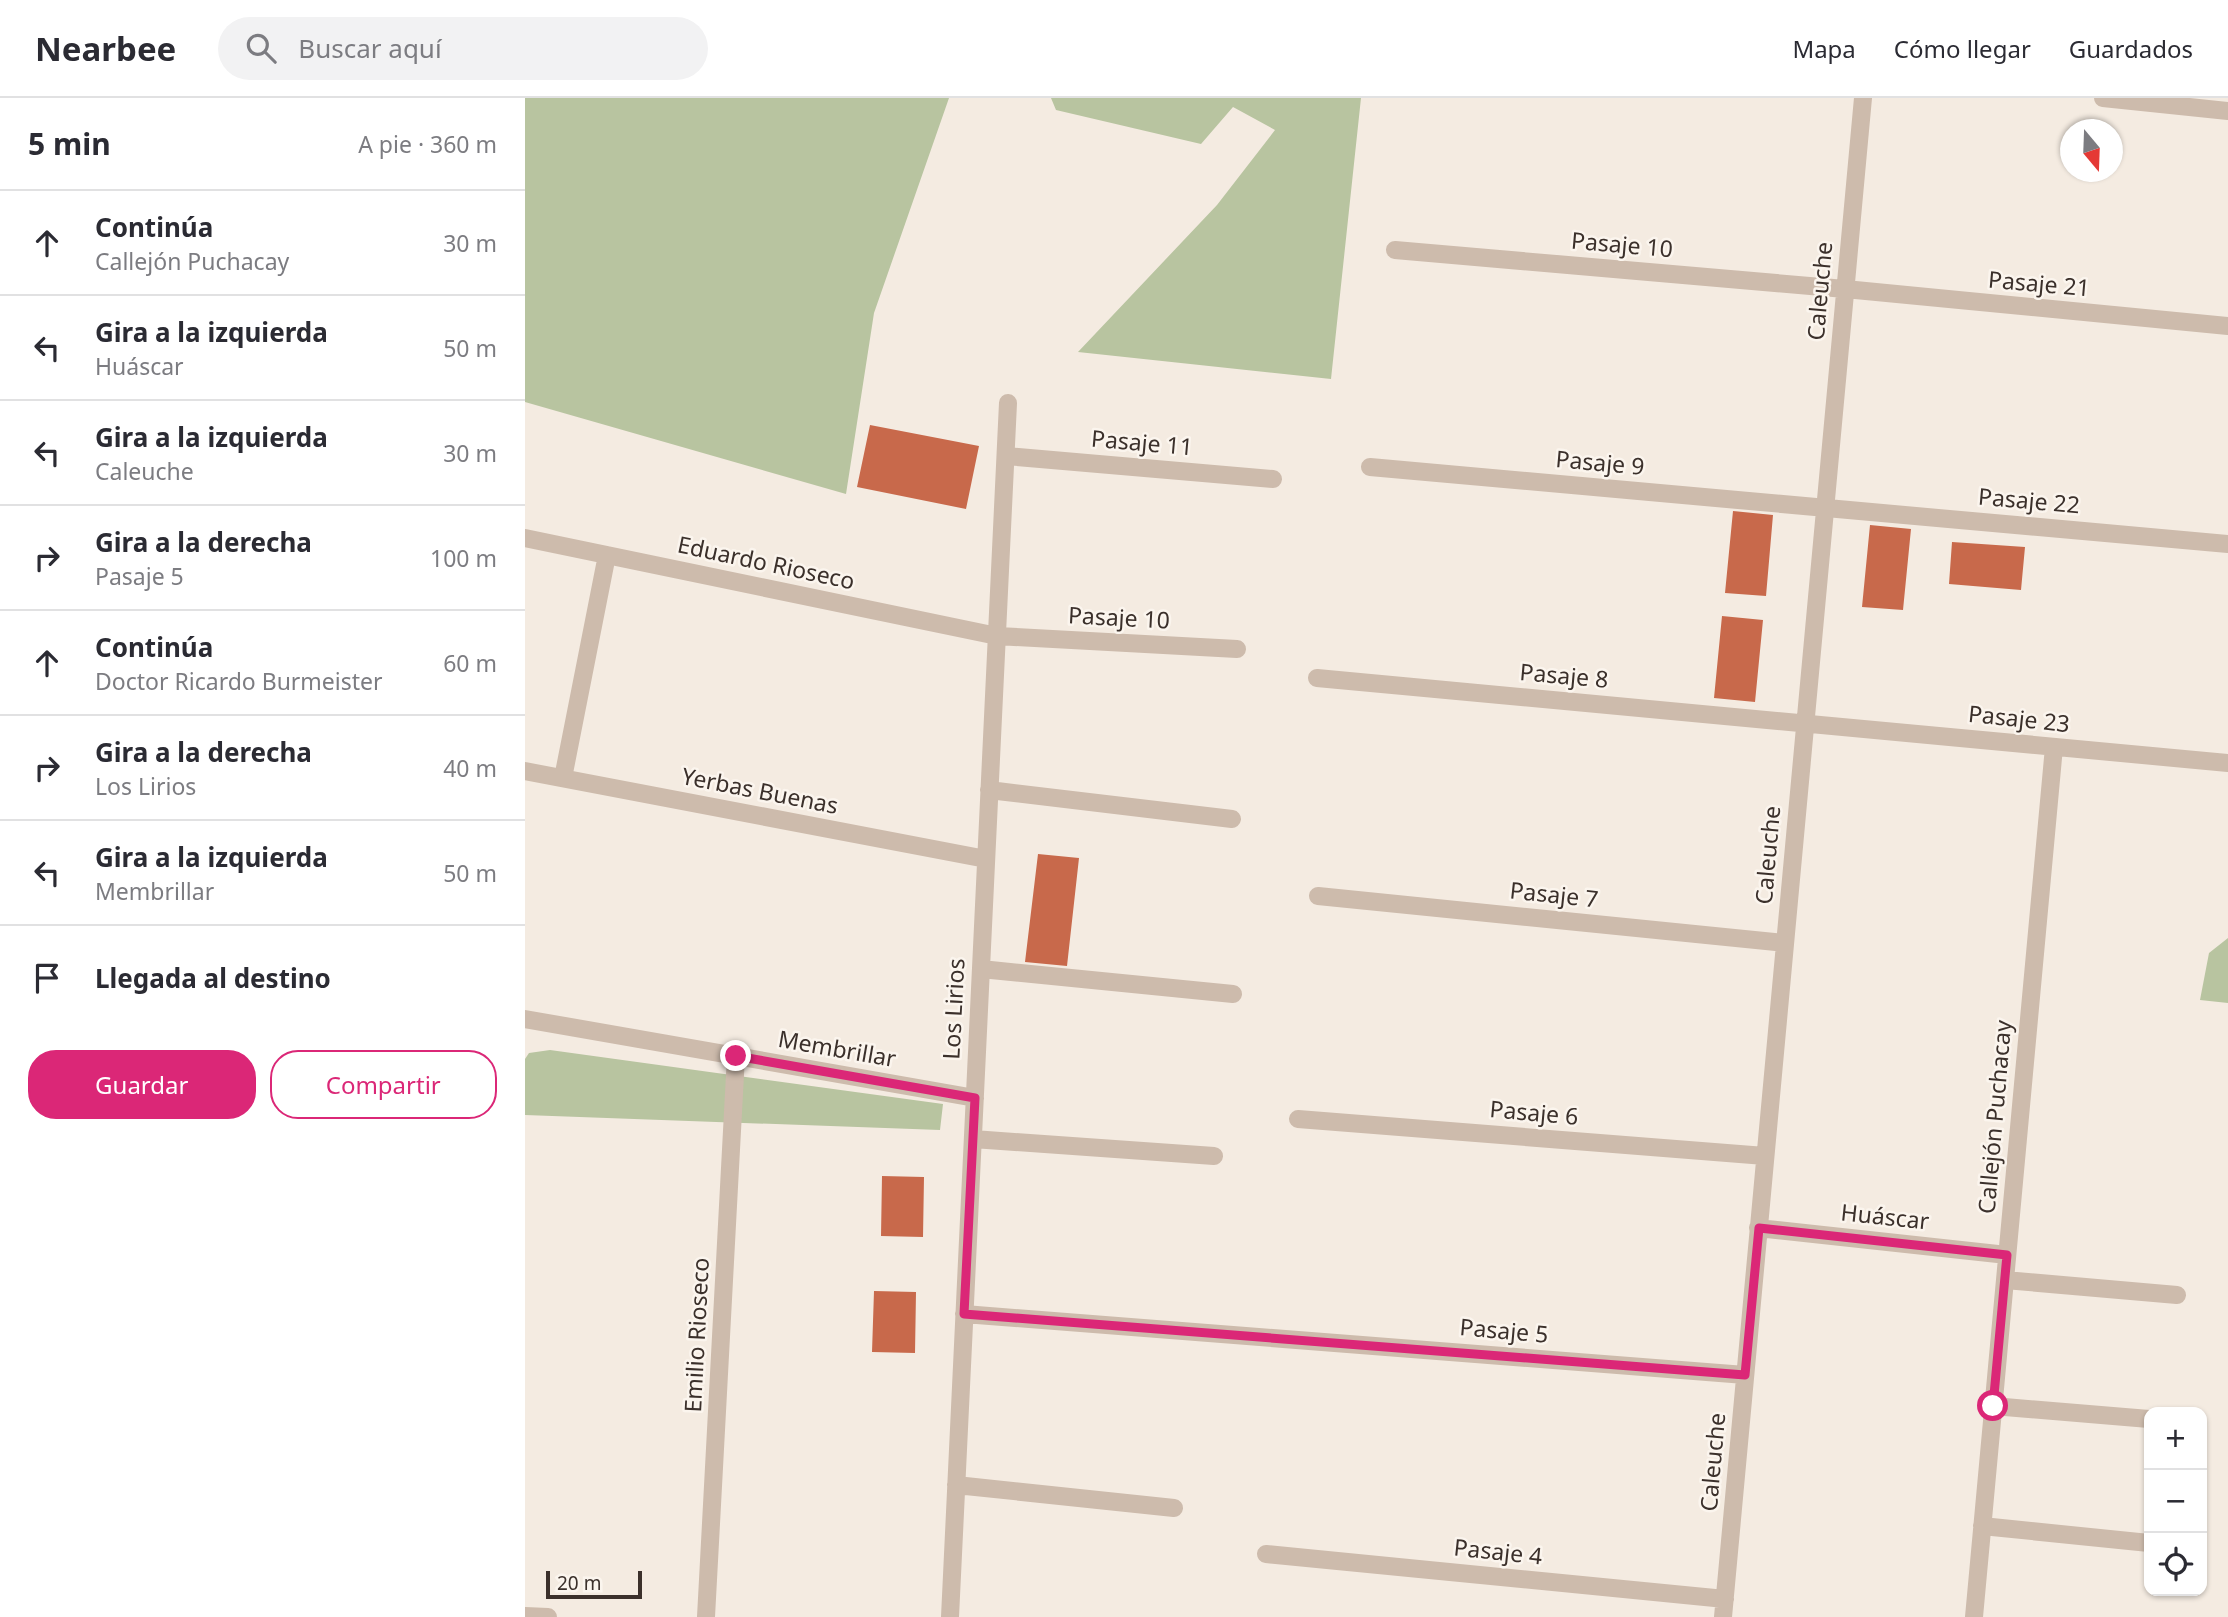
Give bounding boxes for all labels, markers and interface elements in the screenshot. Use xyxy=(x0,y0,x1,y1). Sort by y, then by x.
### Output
search box xyxy=(218,17,708,80)
text: Nearbee xyxy=(35,26,176,71)
icon: search xyxy=(242,29,280,67)
text: Buscar aquí xyxy=(298,30,442,66)
text: Mapa xyxy=(1792,32,1856,65)
text: Cómo llegar xyxy=(1894,32,2031,65)
text: Guardados xyxy=(2069,32,2193,65)
north arrow xyxy=(2060,119,2123,182)
text: 5 min xyxy=(28,123,111,164)
text: A pie · 360 m xyxy=(358,128,497,160)
text: Continúa xyxy=(95,209,213,245)
icon: ahead xyxy=(28,224,66,262)
street label: Pasaje 10 xyxy=(1570,224,1674,264)
text: 30 m xyxy=(443,227,497,259)
street label: Caleuche xyxy=(1799,240,1839,342)
text: Callejón Puchacay xyxy=(95,245,289,277)
street label: Pasaje 21 xyxy=(1987,263,2091,303)
text: Gira a la izquierda xyxy=(95,314,328,350)
icon: left xyxy=(28,329,66,367)
text: 50 m xyxy=(443,332,497,364)
text: Huáscar xyxy=(95,350,184,382)
text: Gira a la izquierda xyxy=(95,419,328,455)
street label: Pasaje 11 xyxy=(1090,422,1194,462)
icon: left xyxy=(28,434,66,472)
text: 30 m xyxy=(443,437,497,469)
street label: Pasaje 9 xyxy=(1554,442,1646,482)
text: Caleuche xyxy=(95,455,194,487)
street label: Pasaje 22 xyxy=(1977,480,2081,520)
text: Gira a la derecha xyxy=(95,524,312,560)
street label: Eduardo Rioseco xyxy=(675,528,858,596)
icon: right xyxy=(28,539,66,577)
text: 100 m xyxy=(430,542,497,574)
text: Pasaje 5 xyxy=(95,560,184,592)
street label: Pasaje 10 xyxy=(1067,598,1171,636)
text: Continúa xyxy=(95,629,213,665)
icon: ahead xyxy=(28,644,66,682)
text: 60 m xyxy=(443,647,497,679)
street label: Pasaje 8 xyxy=(1518,655,1610,695)
text: Doctor Ricardo Burmeister xyxy=(95,665,383,697)
street label: Pasaje 23 xyxy=(1967,697,2071,739)
text: Gira a la derecha xyxy=(95,734,312,770)
icon: right xyxy=(28,749,66,787)
text: 40 m xyxy=(443,752,497,784)
street label: Yerbas Buenas xyxy=(679,759,841,821)
text: Los Lirios xyxy=(95,770,196,802)
street label: Caleuche xyxy=(1747,804,1787,906)
text: Gira a la izquierda xyxy=(95,839,328,875)
icon: left xyxy=(28,854,66,892)
text: 50 m xyxy=(443,857,497,889)
street label: Pasaje 7 xyxy=(1508,873,1600,915)
text: Membrillar xyxy=(95,875,214,907)
street label: Los Lirios xyxy=(934,958,972,1060)
icon: arrive xyxy=(28,959,66,997)
text: Llegada al destino xyxy=(95,960,331,996)
street label: Callejón Puchacay xyxy=(1970,1018,2018,1215)
street label: Membrillar xyxy=(776,1022,899,1074)
route end xyxy=(720,1040,751,1071)
button: Guardar xyxy=(28,1050,256,1119)
button: Compartir xyxy=(270,1050,497,1119)
street label: Pasaje 6 xyxy=(1488,1092,1580,1132)
street label: Huáscar xyxy=(1839,1195,1931,1237)
street label: Emilio Rioseco xyxy=(676,1257,716,1413)
street label: Pasaje 5 xyxy=(1458,1310,1550,1350)
route start xyxy=(1977,1390,2008,1421)
map controls xyxy=(2144,1407,2207,1596)
button: + xyxy=(2144,1407,2207,1470)
street label: Caleuche xyxy=(1692,1411,1732,1513)
button: − xyxy=(2144,1470,2207,1533)
street label: Pasaje 4 xyxy=(1452,1530,1544,1572)
button: locate xyxy=(2144,1533,2207,1596)
scale bar xyxy=(546,1568,642,1600)
text: 20 m xyxy=(557,1570,601,1596)

